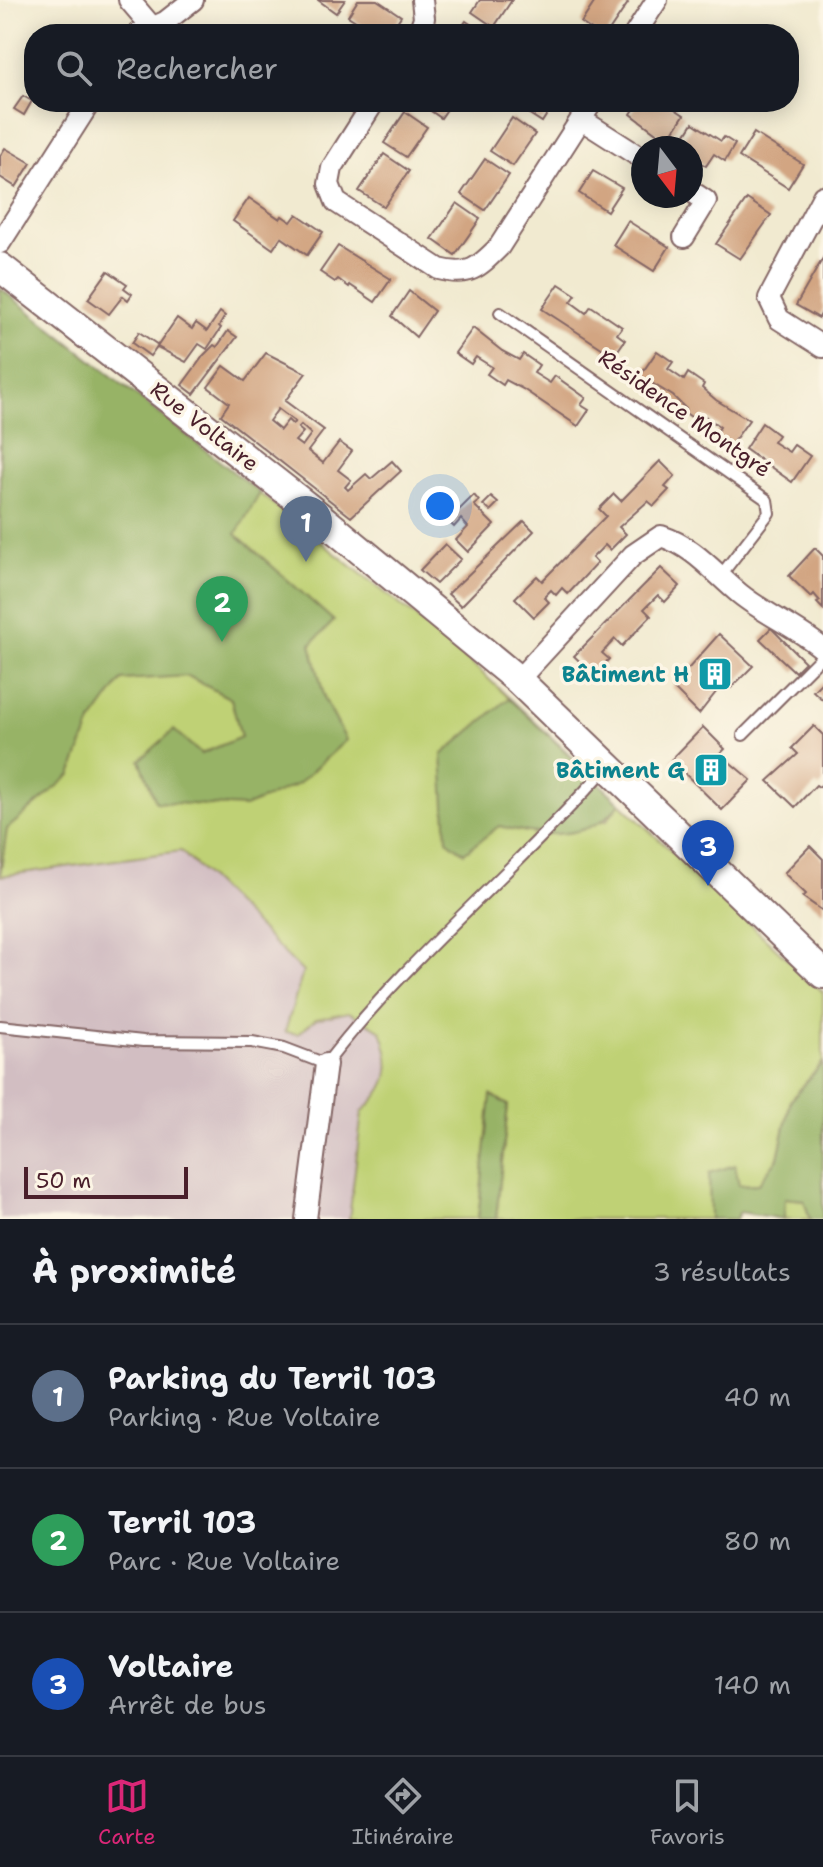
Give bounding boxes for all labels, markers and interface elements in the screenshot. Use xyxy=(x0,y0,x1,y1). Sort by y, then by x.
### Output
search box xyxy=(24,24,799,112)
icon: search xyxy=(52,46,96,90)
text: Rechercher xyxy=(116,48,278,89)
north arrow xyxy=(631,136,703,208)
street label: Résidence Montgré xyxy=(593,343,777,484)
street label: Rue Voltaire xyxy=(144,375,265,478)
your location xyxy=(420,486,460,526)
pin: 1 xyxy=(280,496,332,562)
pin: 2 xyxy=(196,576,248,642)
building icon: Bâtiment H xyxy=(696,655,734,693)
place label: Bâtiment H xyxy=(562,660,689,689)
building icon: Bâtiment G xyxy=(692,751,730,789)
place label: Bâtiment G xyxy=(556,756,685,785)
pin: 3 xyxy=(682,820,734,886)
scale bar xyxy=(24,1163,188,1199)
text: 50 m xyxy=(36,1166,91,1195)
text: À proximité xyxy=(32,1248,236,1294)
text: 3 résultats xyxy=(653,1254,791,1289)
text: Parking du Terril 103 xyxy=(108,1358,436,1399)
text: 1 xyxy=(52,1379,64,1414)
text: 40 m xyxy=(724,1379,791,1414)
text: Parking · Rue Voltaire xyxy=(108,1399,381,1434)
text: Terril 103 xyxy=(108,1502,256,1543)
text: 2 xyxy=(49,1523,67,1558)
text: 80 m xyxy=(724,1523,791,1558)
text: Parc · Rue Voltaire xyxy=(108,1543,340,1578)
text: Voltaire xyxy=(108,1646,234,1687)
text: 3 xyxy=(49,1667,67,1702)
text: 140 m xyxy=(714,1667,791,1702)
text: Arrêt de bus xyxy=(108,1687,267,1722)
tab: Carte xyxy=(98,1774,156,1851)
tab: Itinéraire xyxy=(352,1774,454,1851)
tab: Favoris xyxy=(650,1774,725,1851)

